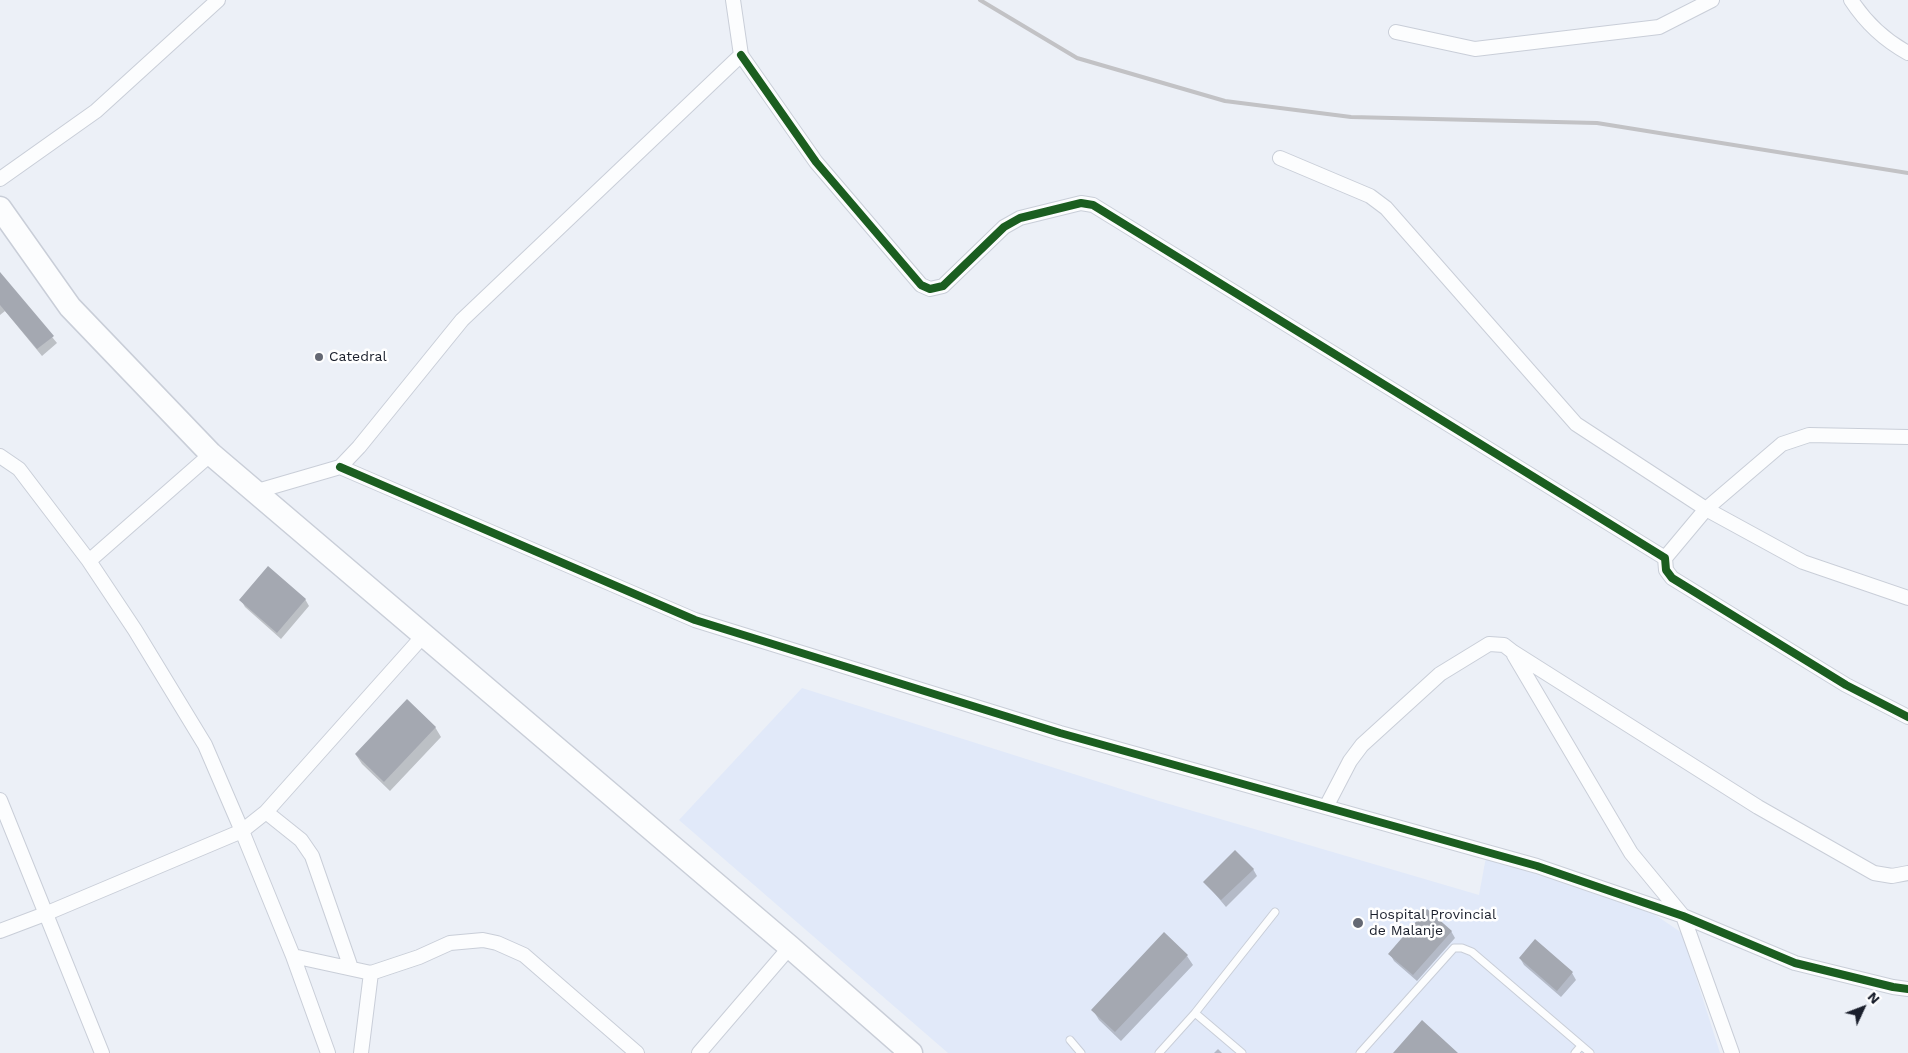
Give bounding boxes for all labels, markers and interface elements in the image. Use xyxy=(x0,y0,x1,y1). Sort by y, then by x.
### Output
place label: Catedral xyxy=(329,349,387,365)
marker: Catedral xyxy=(313,351,325,363)
place label: Hospital Provincial de Malanje xyxy=(1369,907,1496,940)
marker: Hospital Provincial de Malanje xyxy=(1351,916,1365,930)
north arrow xyxy=(1838,983,1888,1033)
text: N xyxy=(1865,989,1883,1007)

